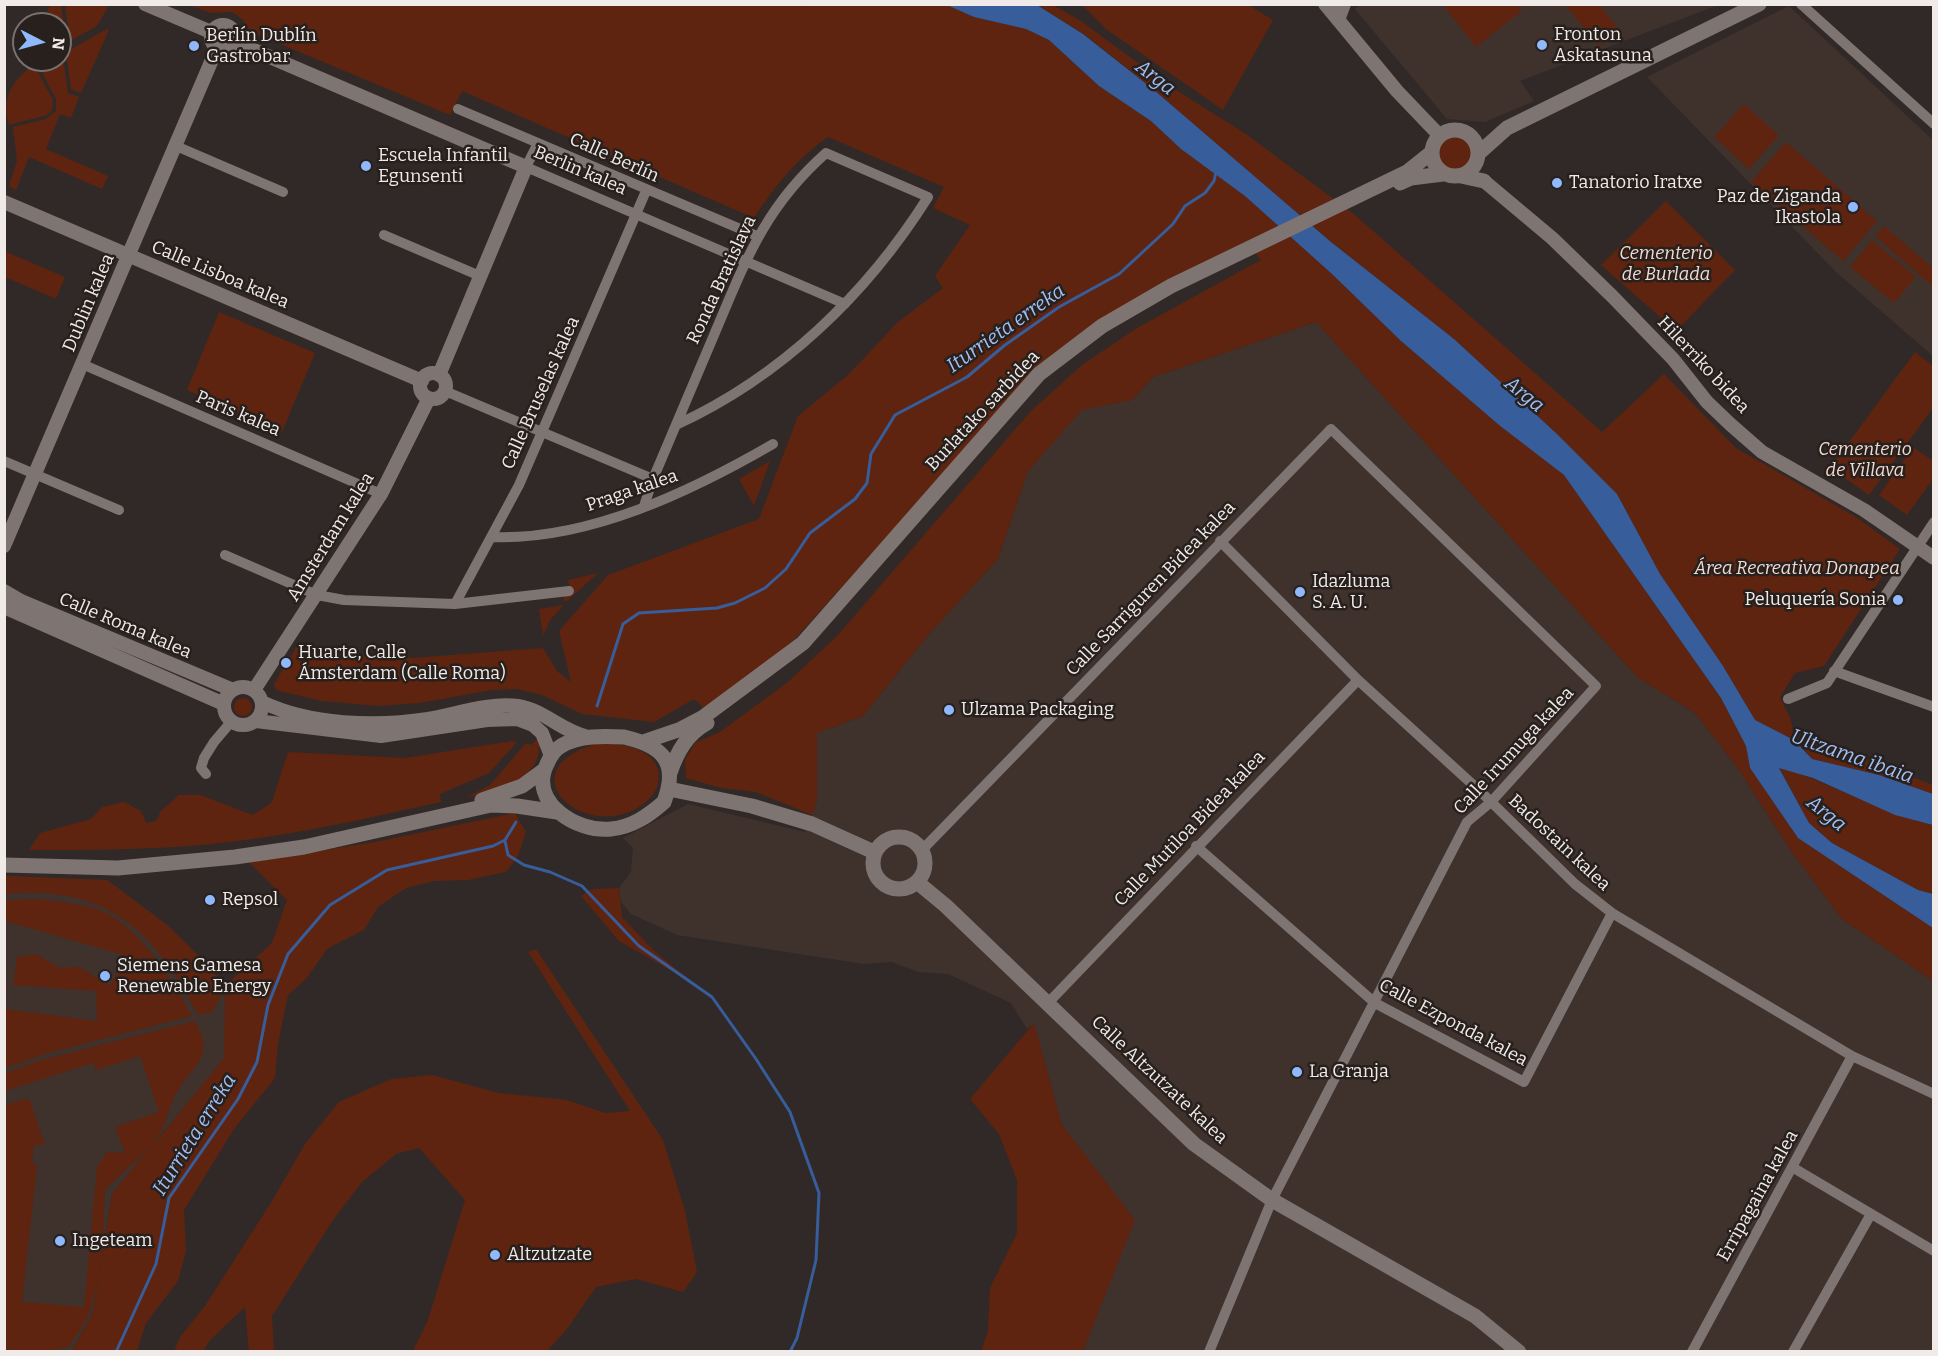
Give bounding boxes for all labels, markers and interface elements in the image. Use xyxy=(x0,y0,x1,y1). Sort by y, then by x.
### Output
north arrow xyxy=(12,12,72,72)
place label: Fronton Askatasuna xyxy=(1554,24,1652,66)
place label: Berlín Dublín Gastrobar xyxy=(206,25,317,68)
text: N xyxy=(48,37,69,51)
marker: Fronton Askatasuna xyxy=(1535,38,1549,52)
marker: Berlín Dublín Gastrobar xyxy=(187,39,201,53)
water label: Arga xyxy=(1130,55,1180,101)
street label: Calle Berlín xyxy=(566,129,662,187)
street label: Berlin kalea xyxy=(530,142,630,200)
place label: Escuela Infantil Egunsenti xyxy=(378,145,508,188)
marker: Escuela Infantil Egunsenti xyxy=(359,159,373,173)
place label: Tanatorio Iratxe xyxy=(1569,172,1702,194)
marker: Tanatorio Iratxe xyxy=(1550,176,1564,190)
place label: Paz de Ziganda Ikastola xyxy=(1717,186,1841,228)
marker: Paz de Ziganda Ikastola xyxy=(1846,200,1860,214)
street label: Ronda Bratislava xyxy=(683,212,761,348)
street label: Calle Lisboa kalea xyxy=(148,236,292,314)
park label: Cementerio de Burlada xyxy=(1619,243,1713,286)
street label: Dublin kalea xyxy=(59,251,119,355)
water label: Iturrieta erreka xyxy=(942,279,1070,379)
street label: Hilerriko bidea xyxy=(1652,312,1754,418)
street label: Calle Bruselas kalea xyxy=(498,313,584,473)
street label: Burlatako sarbidea xyxy=(922,346,1044,476)
water label: Arga xyxy=(1499,372,1549,418)
street label: Paris kalea xyxy=(192,387,284,441)
park label: Cementerio de Villava xyxy=(1818,439,1912,482)
street label: Praga kalea xyxy=(583,465,681,517)
street label: Amsterdam kalea xyxy=(283,469,379,605)
street label: Calle Sarriguren Bidea kalea xyxy=(1062,497,1240,681)
park label: Área Recreativa Donapea xyxy=(1694,558,1900,580)
place label: Idazluma S. A. U. xyxy=(1312,571,1390,614)
marker: Idazluma S. A. U. xyxy=(1293,585,1307,599)
street label: Calle Roma kalea xyxy=(56,588,194,664)
place label: Peluquería Sonia xyxy=(1744,589,1886,611)
marker: Peluquería Sonia xyxy=(1891,593,1905,607)
place label: Huarte, Calle Ámsterdam (Calle Roma) xyxy=(298,642,506,684)
marker: Huarte, Calle Ámsterdam (Calle Roma) xyxy=(279,656,293,670)
street label: Calle Irumuga kalea xyxy=(1449,683,1579,819)
place label: Ulzama Packaging xyxy=(961,699,1114,721)
marker: Ulzama Packaging xyxy=(942,703,956,717)
water label: Ultzama ibaia xyxy=(1787,725,1917,789)
street label: Calle Mutiloa Bidea kalea xyxy=(1110,747,1270,911)
street label: Badostain kalea xyxy=(1504,790,1614,896)
water label: Arga xyxy=(1801,791,1851,837)
place label: Repsol xyxy=(222,889,278,911)
marker: Repsol xyxy=(203,893,217,907)
place label: Siemens Gamesa Renewable Energy xyxy=(117,955,271,998)
marker: Siemens Gamesa Renewable Energy xyxy=(98,969,112,983)
street label: Calle Ezponda kalea xyxy=(1375,975,1531,1071)
street label: Calle Altzutzate kalea xyxy=(1087,1011,1231,1149)
place label: La Granja xyxy=(1309,1061,1389,1083)
marker: La Granja xyxy=(1290,1065,1304,1079)
water label: Iturrieta erreka xyxy=(148,1070,242,1200)
street label: Erripagaina kalea xyxy=(1713,1127,1803,1265)
place label: Ingeteam xyxy=(72,1230,153,1252)
marker: Ingeteam xyxy=(53,1234,67,1248)
place label: Altzutzate xyxy=(507,1244,592,1266)
marker: Altzutzate xyxy=(488,1248,502,1262)

